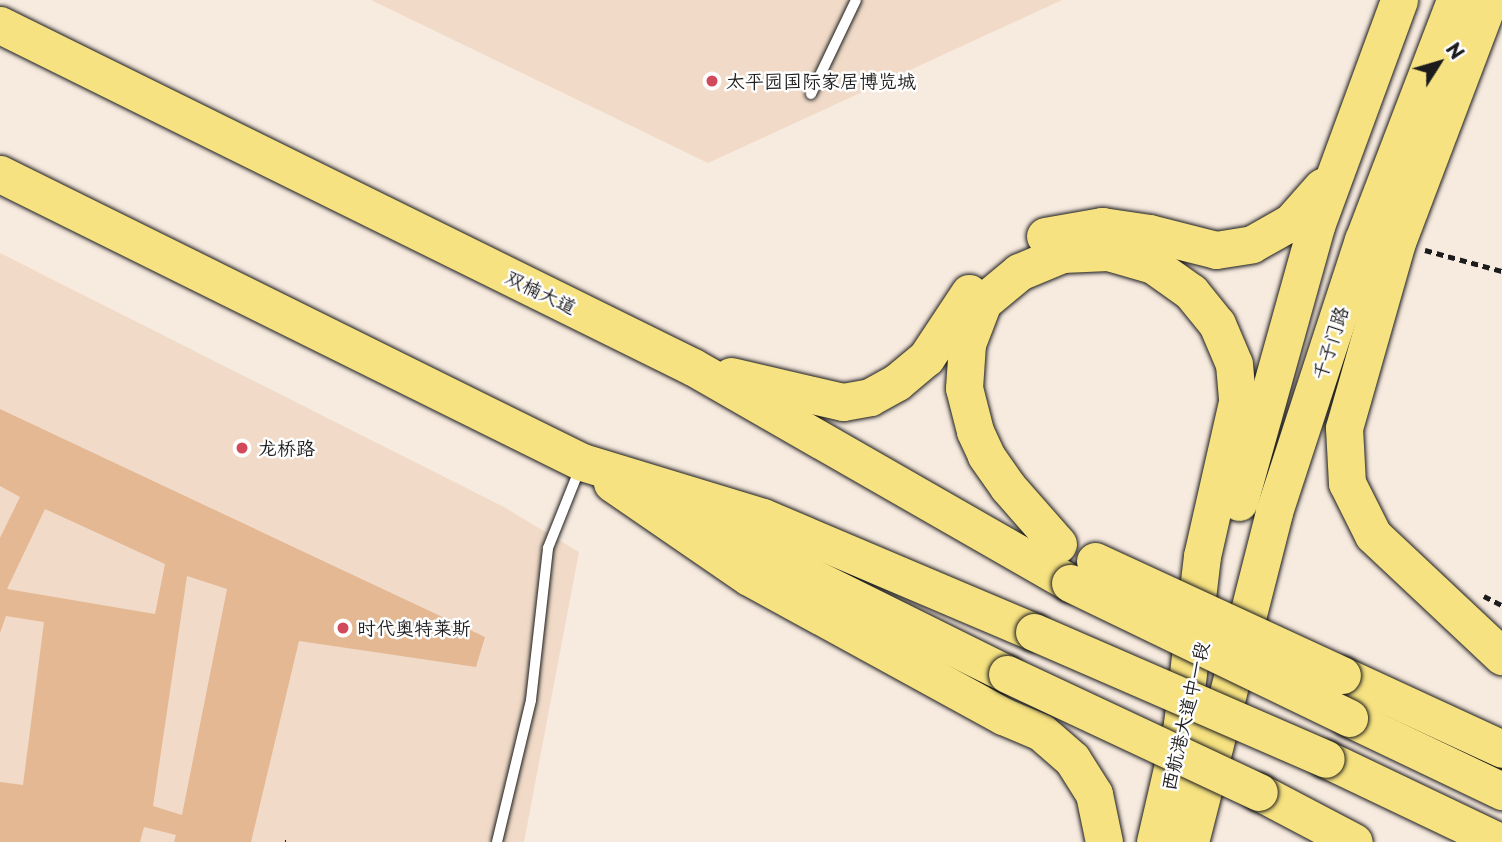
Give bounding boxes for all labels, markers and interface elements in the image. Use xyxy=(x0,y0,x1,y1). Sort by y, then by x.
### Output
north arrow xyxy=(1404,28,1474,98)
text: N xyxy=(1440,36,1471,65)
place label: 太平园国际家居博览城 xyxy=(726,70,916,92)
marker: 太平园国际家居博览城 xyxy=(704,73,720,89)
street label: 双楠大道 xyxy=(502,265,580,319)
street label: 千子门路 xyxy=(1307,303,1353,383)
place label: 龙桥路 xyxy=(258,437,315,459)
marker: 龙桥路 xyxy=(232,438,252,458)
place label: 时代奥特莱斯 xyxy=(357,617,471,639)
marker: 时代奥特莱斯 xyxy=(335,620,351,636)
street label: 西航港大道中一段 xyxy=(1157,639,1213,793)

